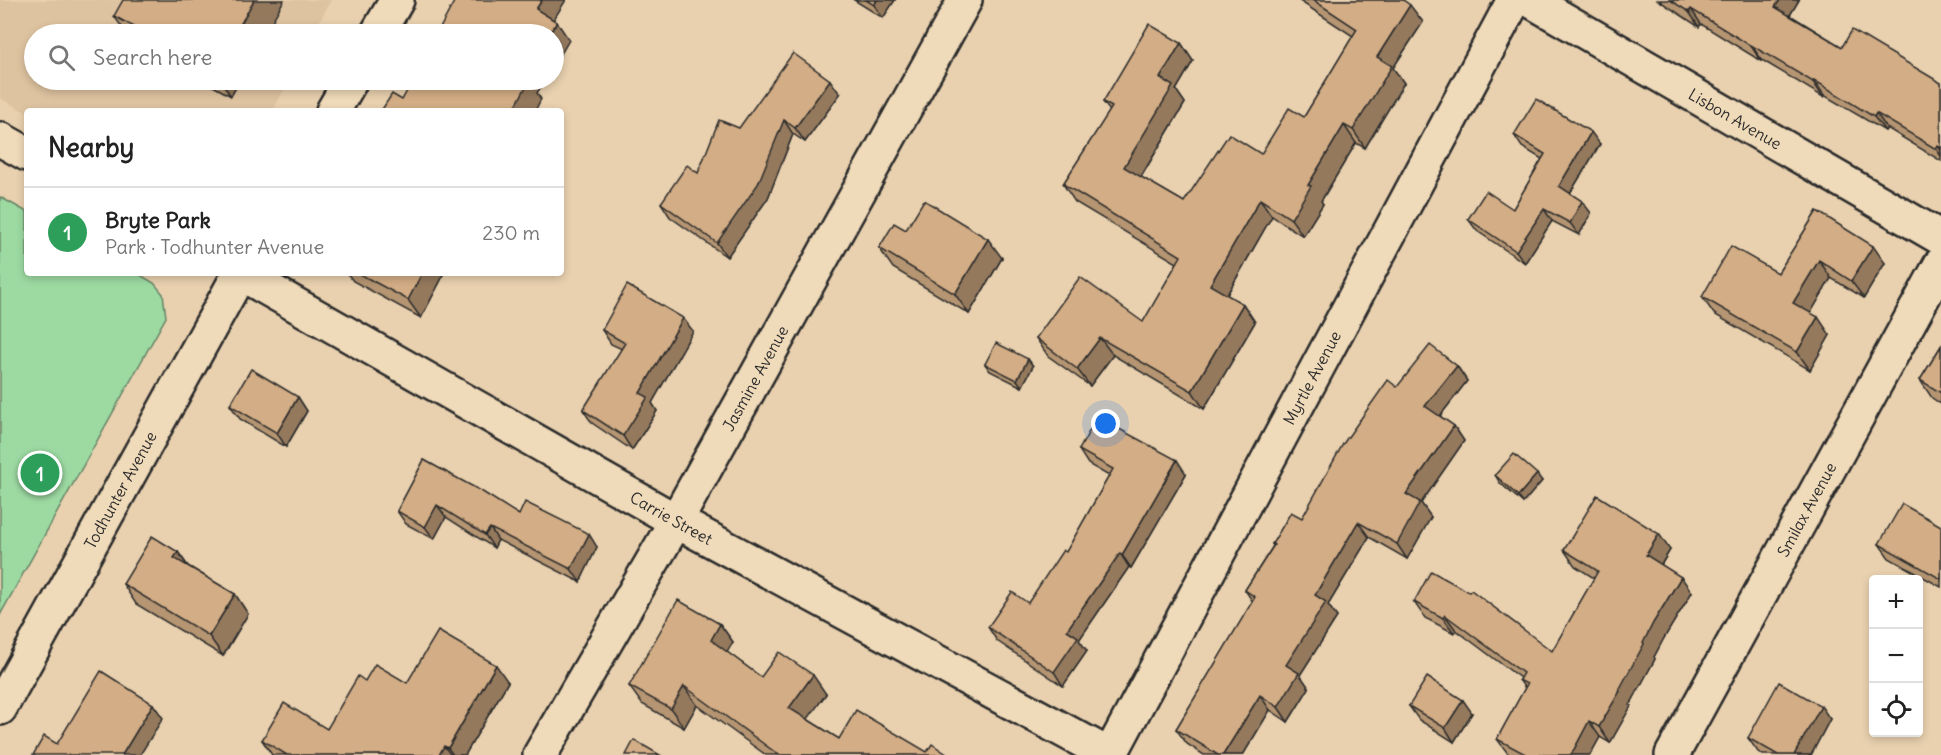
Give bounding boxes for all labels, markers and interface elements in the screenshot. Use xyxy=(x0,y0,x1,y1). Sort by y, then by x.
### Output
search box xyxy=(24,24,564,90)
icon: search xyxy=(45,41,78,74)
text: Search here xyxy=(93,43,212,71)
street label: Lisbon Avenue xyxy=(1685,84,1785,154)
text: Nearby xyxy=(48,131,134,164)
text: Bryte Park xyxy=(105,206,211,234)
text: 1 xyxy=(64,220,71,245)
text: 230 m xyxy=(482,220,540,245)
text: Park · Todhunter Avenue xyxy=(105,234,324,259)
street label: Jasmine Avenue xyxy=(718,322,792,434)
street label: Myrtle Avenue xyxy=(1279,327,1345,428)
your location xyxy=(1091,409,1120,438)
street label: Todhunter Avenue xyxy=(80,428,161,552)
pin: 1 xyxy=(20,450,60,496)
street label: Smilax Avenue xyxy=(1773,459,1840,560)
street label: Carrie Street xyxy=(626,487,717,549)
map controls xyxy=(1869,575,1923,737)
button: + xyxy=(1869,575,1923,629)
button: − xyxy=(1869,629,1923,683)
button: locate xyxy=(1869,683,1923,737)

